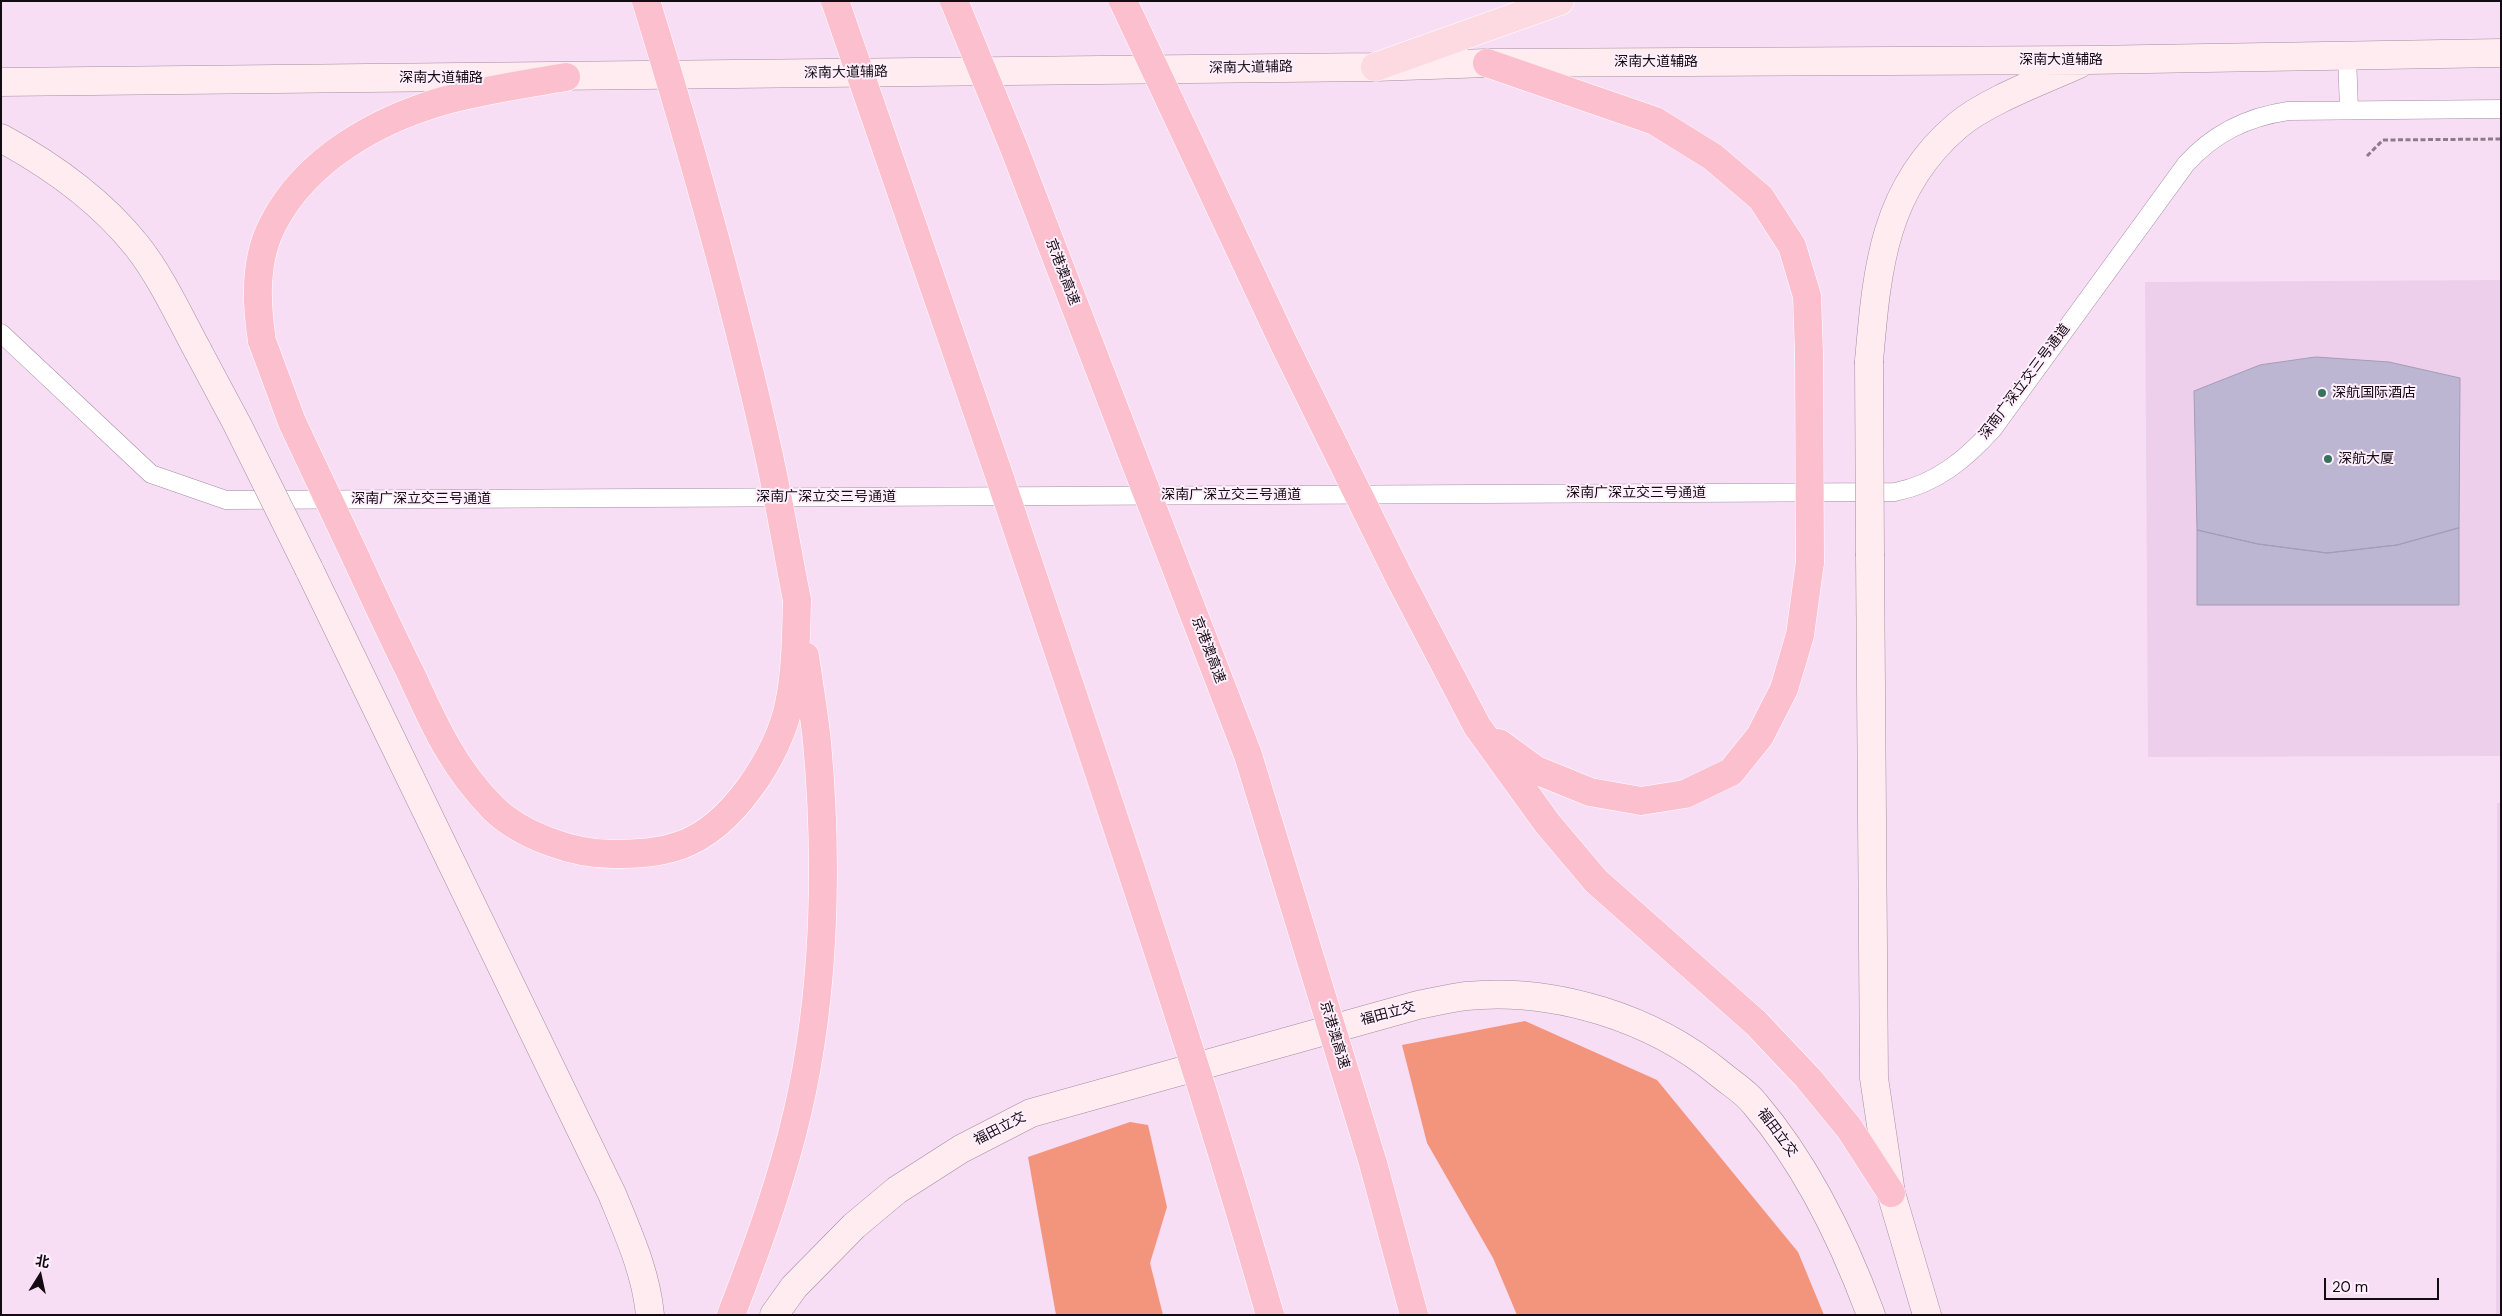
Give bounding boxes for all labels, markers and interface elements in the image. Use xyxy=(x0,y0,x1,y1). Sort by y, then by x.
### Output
street label: 深南大道辅路 xyxy=(2019,52,2103,68)
street label: 深南大道辅路 xyxy=(1614,54,1698,70)
street label: 深南大道辅路 xyxy=(1209,59,1293,77)
street label: 深南大道辅路 xyxy=(804,64,888,82)
street label: 深南大道辅路 xyxy=(399,70,483,86)
street label: 京港澳高速 xyxy=(1042,236,1082,308)
street label: 深南广深立交三号通道 xyxy=(1976,321,2074,443)
place label: 深航国际酒店 xyxy=(2332,385,2416,401)
marker: 深航国际酒店 xyxy=(2316,387,2328,399)
place label: 深航大厦 xyxy=(2338,451,2394,467)
marker: 深航大厦 xyxy=(2322,453,2334,465)
street label: 深南广深立交三号通道 xyxy=(1566,485,1706,501)
street label: 深南广深立交三号通道 xyxy=(1161,487,1301,503)
street label: 深南广深立交三号通道 xyxy=(756,489,896,505)
street label: 深南广深立交三号通道 xyxy=(351,491,491,507)
street label: 京港澳高速 xyxy=(1188,614,1228,686)
street label: 京港澳高速 xyxy=(1316,999,1352,1071)
street label: 福田立交 xyxy=(1359,999,1417,1029)
street label: 福田立交 xyxy=(1753,1106,1801,1160)
street label: 福田立交 xyxy=(971,1109,1029,1149)
north arrow xyxy=(15,1251,65,1301)
text: 北 xyxy=(34,1251,51,1271)
scale bar xyxy=(2327,1268,2442,1300)
text: 20 m xyxy=(2332,1277,2368,1297)

